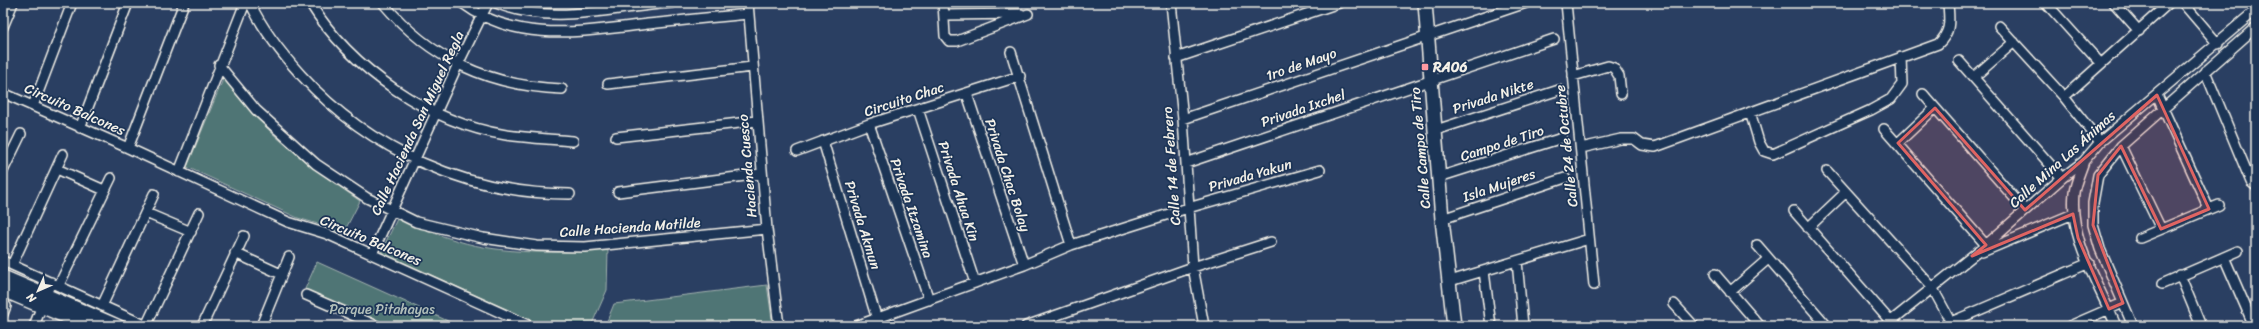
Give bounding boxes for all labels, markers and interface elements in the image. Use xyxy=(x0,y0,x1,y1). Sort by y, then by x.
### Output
street label: Calle Hacienda San Miguel Regla xyxy=(364,27,471,220)
street label: 1ro de Mayo xyxy=(1262,41,1340,88)
place label: RA06 xyxy=(1432,55,1468,80)
marker: RA06 xyxy=(1420,62,1430,72)
street label: Privada Nikte xyxy=(1449,72,1537,121)
street label: Circuito Chac xyxy=(861,75,948,124)
street label: Circuito Balcones xyxy=(20,76,130,143)
street label: Privada Ixchel xyxy=(1258,82,1350,135)
street label: Calle 24 de Octubre xyxy=(1548,84,1585,208)
street label: Calle Campo de Tiro xyxy=(1403,86,1438,210)
street label: Calle Mina Las Ánimas xyxy=(2003,104,2122,215)
street label: Calle 14 de Febrero xyxy=(1155,106,1188,226)
street label: Hacienda Cuesco xyxy=(731,113,764,219)
street label: Privada Chac Bolay xyxy=(977,115,1038,236)
street label: Campo de Tiro xyxy=(1457,118,1547,169)
street label: Privada Ahua Kin xyxy=(931,138,987,245)
street label: Privada Yakun xyxy=(1206,152,1295,199)
street label: Privada Itzamina xyxy=(883,155,940,262)
street label: Isla Mujeres xyxy=(1458,161,1540,210)
street label: Privada Akmun xyxy=(837,177,888,273)
street label: Circuito Balcones xyxy=(316,208,426,273)
street label: Calle Hacienda Matilde xyxy=(559,210,702,245)
north arrow xyxy=(18,271,58,311)
text: N xyxy=(22,288,41,308)
park label: Parque Pitahayas xyxy=(329,297,435,322)

